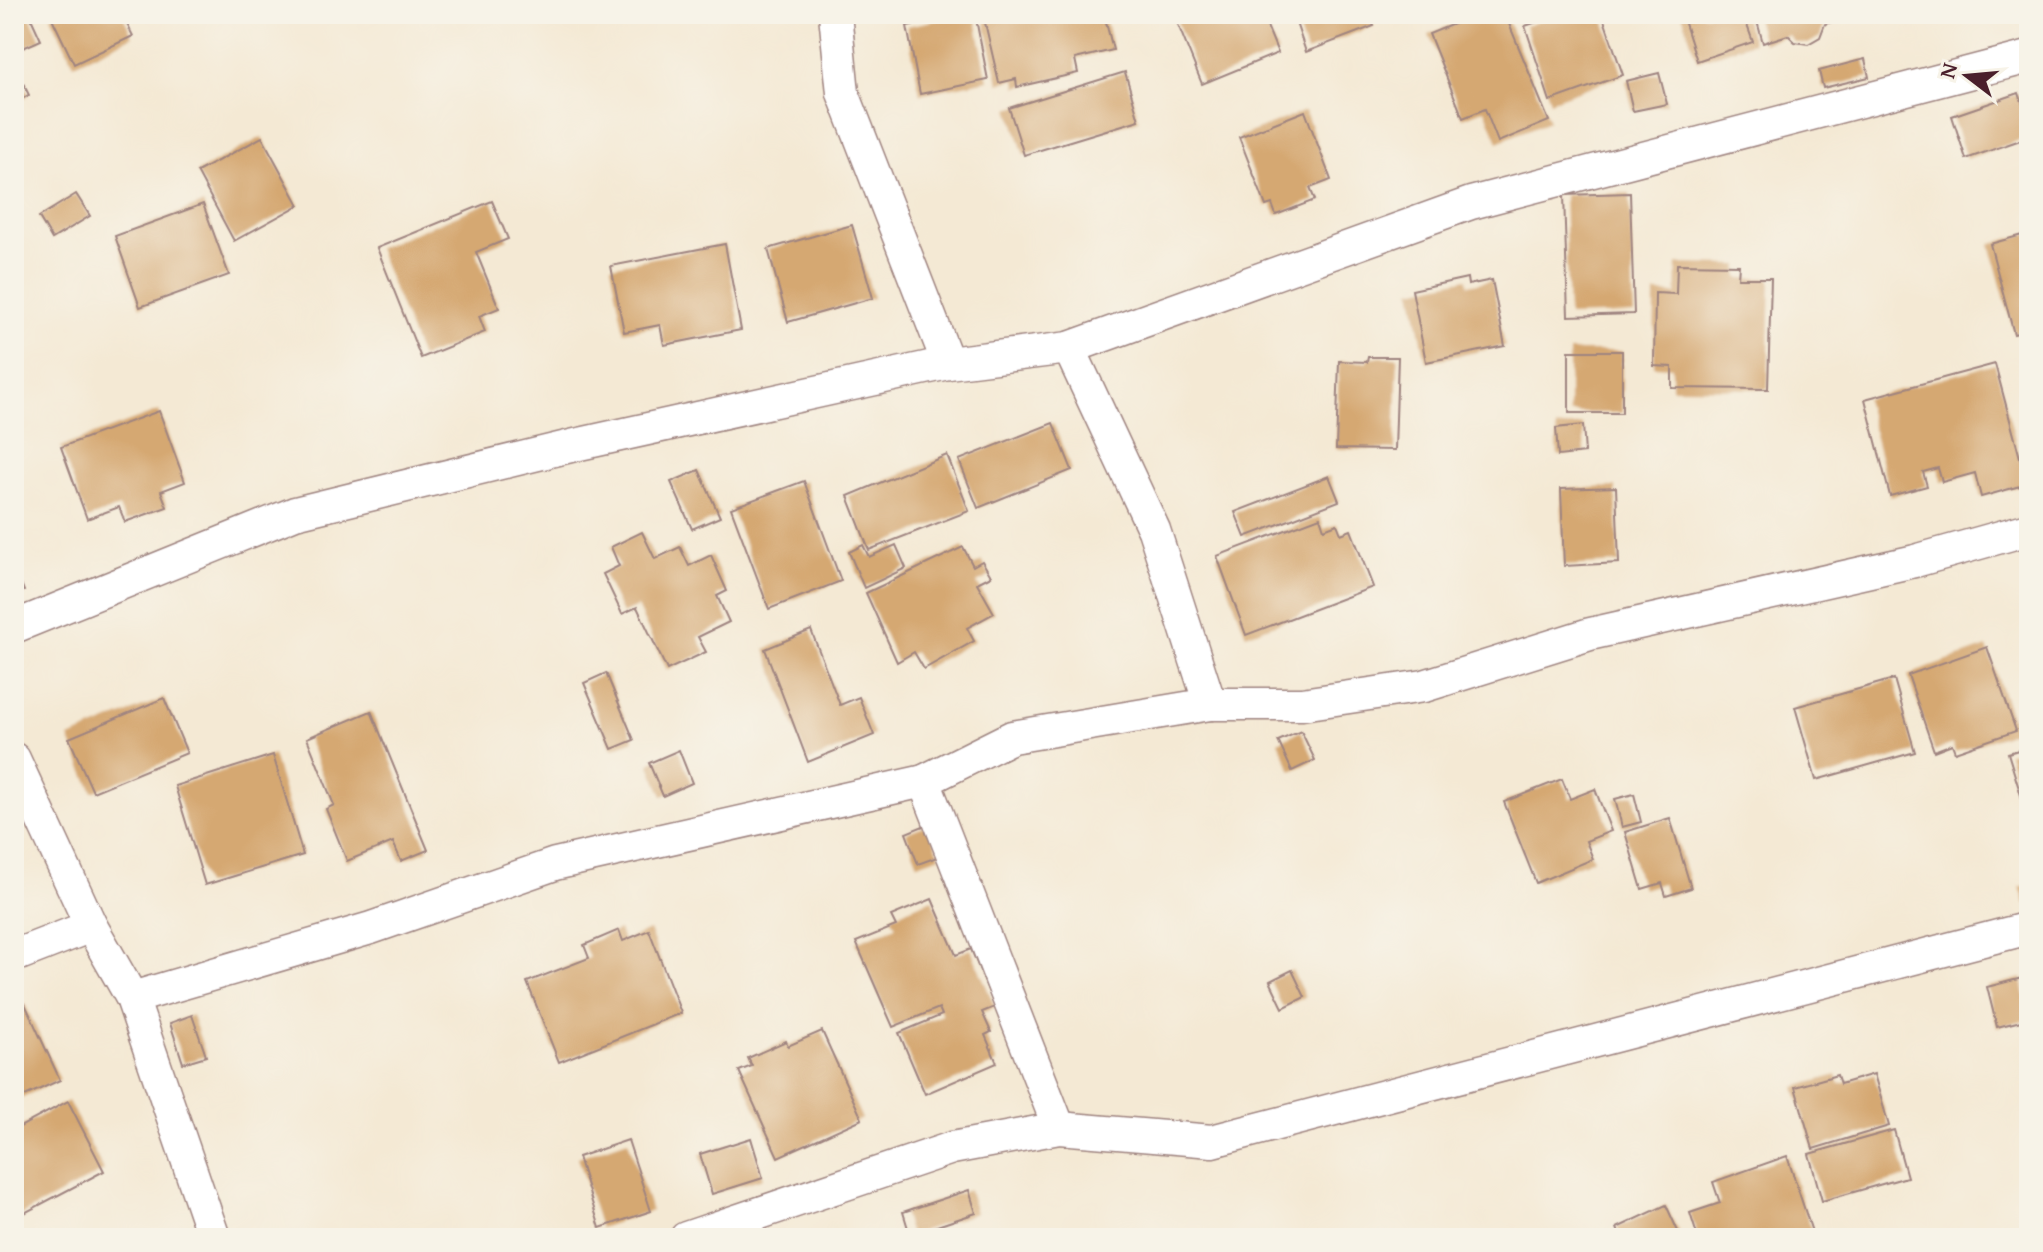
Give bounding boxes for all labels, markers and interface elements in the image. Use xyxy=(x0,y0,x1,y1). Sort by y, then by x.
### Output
north arrow xyxy=(1927,36,2007,116)
text: N xyxy=(1930,59,1965,82)

